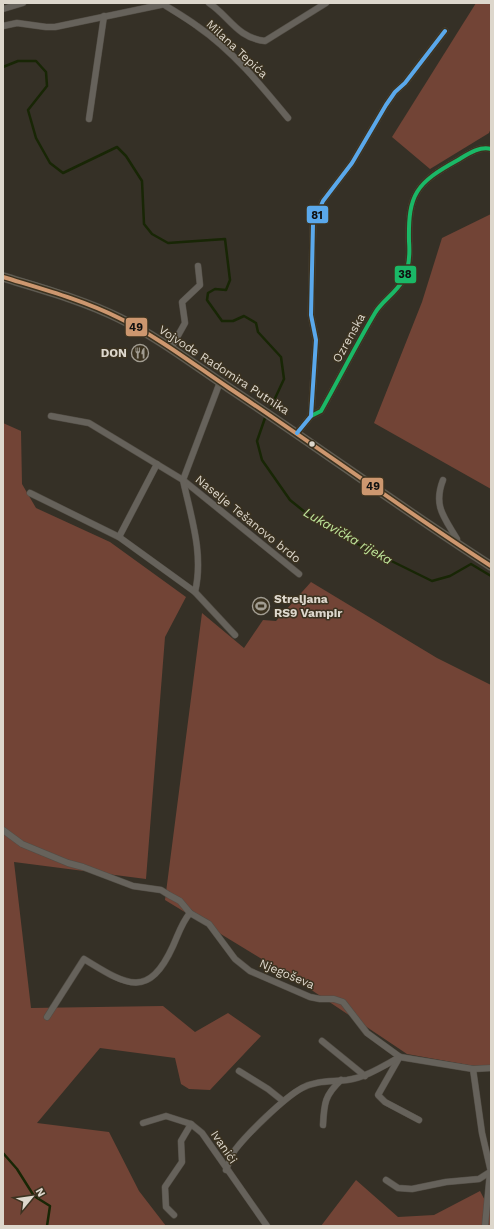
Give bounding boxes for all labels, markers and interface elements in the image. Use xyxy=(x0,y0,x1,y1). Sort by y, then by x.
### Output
street label: Milana Tepića xyxy=(203,17,271,81)
line badge: 81 xyxy=(306,205,329,224)
text: 81 xyxy=(311,209,323,222)
line badge: 38 xyxy=(394,265,417,284)
text: 38 xyxy=(398,268,412,281)
street label: Ozrenska xyxy=(330,311,368,365)
line badge: 49 xyxy=(125,317,148,337)
text: 49 xyxy=(129,321,143,334)
street label: Vojvode Radomira Putnika xyxy=(156,322,292,418)
restaurant icon: DON xyxy=(130,343,150,363)
place label: DON xyxy=(101,346,127,360)
unlabelled marker xyxy=(307,439,317,449)
street label: Naselje Tešanovo brdo xyxy=(193,472,303,566)
line badge: 49 xyxy=(361,477,384,496)
text: 49 xyxy=(366,480,380,493)
water label: Lukavička rijeka xyxy=(301,505,395,567)
place label: Streljana RS9 Vampir xyxy=(274,592,343,620)
sports icon: Streljana RS9 Vampir xyxy=(251,596,271,616)
street label: Njegoševa xyxy=(257,956,317,992)
street label: Ivanići xyxy=(208,1128,240,1166)
north arrow xyxy=(12,1177,52,1217)
text: N xyxy=(33,1186,48,1199)

